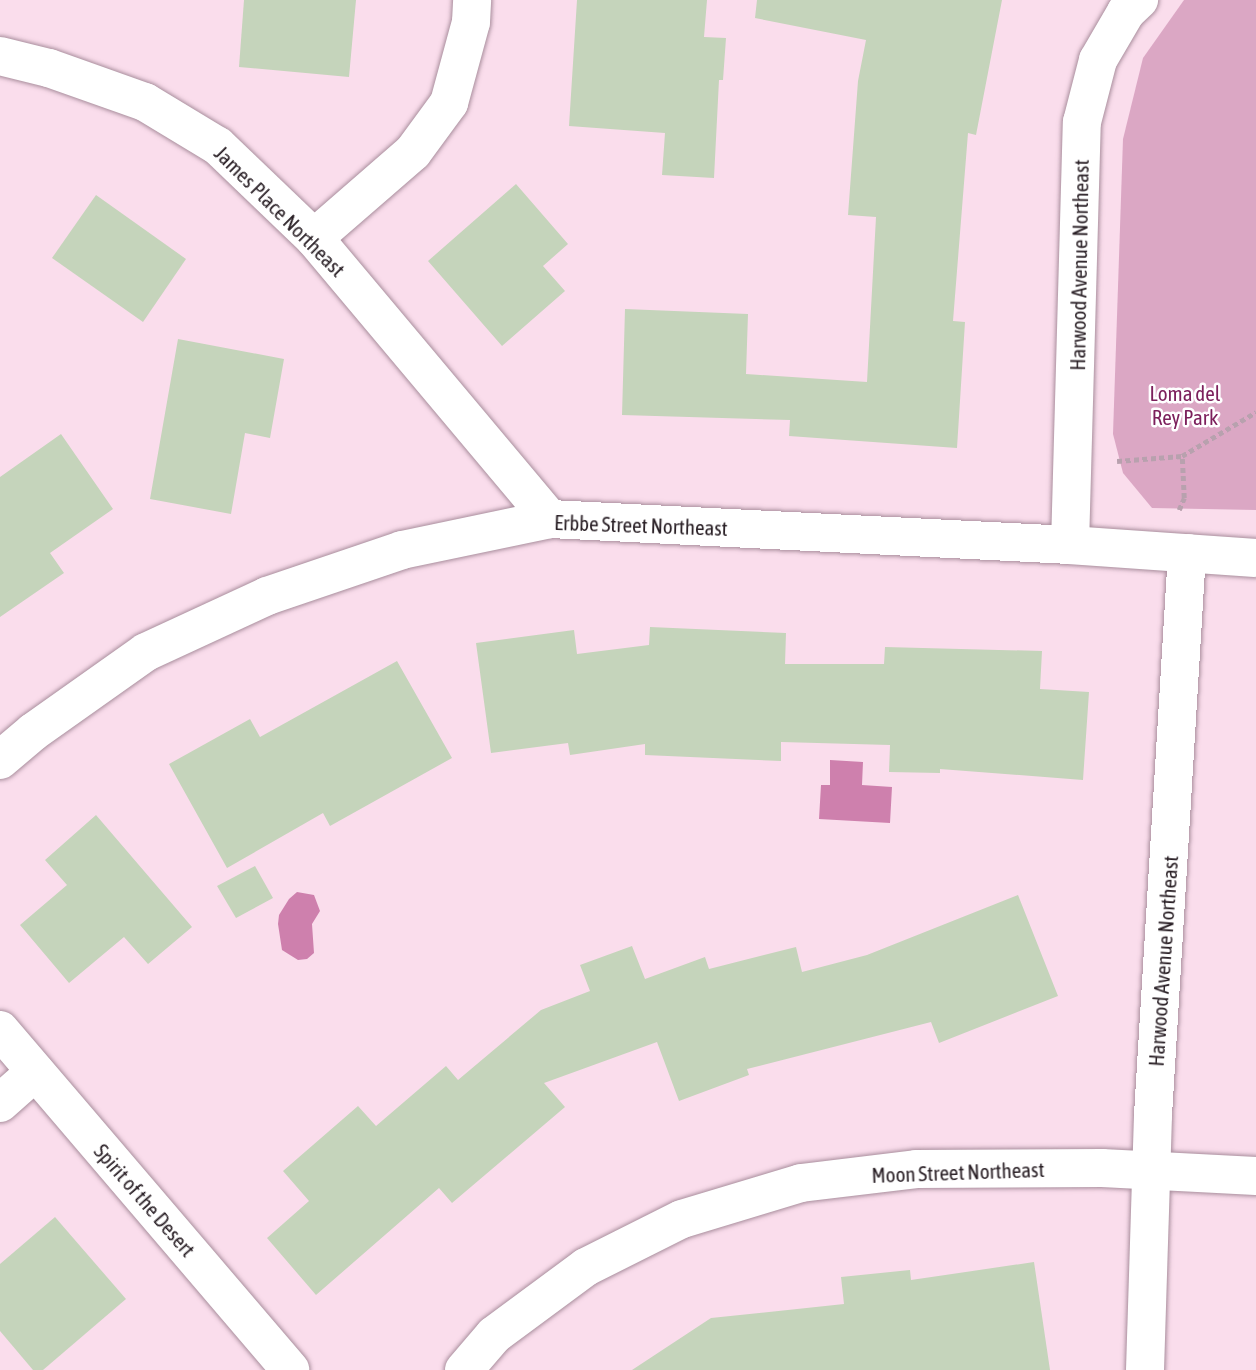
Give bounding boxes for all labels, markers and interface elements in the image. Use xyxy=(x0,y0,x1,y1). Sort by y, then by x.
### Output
street label: James Place Northeast xyxy=(209,140,351,282)
street label: Harwood Avenue Northeast xyxy=(1065,159,1093,371)
park label: Loma del Rey Park xyxy=(1150,380,1220,430)
street label: Erbbe Street Northeast xyxy=(554,509,728,541)
street label: Harwood Avenue Northeast xyxy=(1143,855,1183,1067)
street label: Spirit of the Desert xyxy=(89,1139,201,1261)
street label: Moon Street Northeast xyxy=(871,1156,1045,1188)

